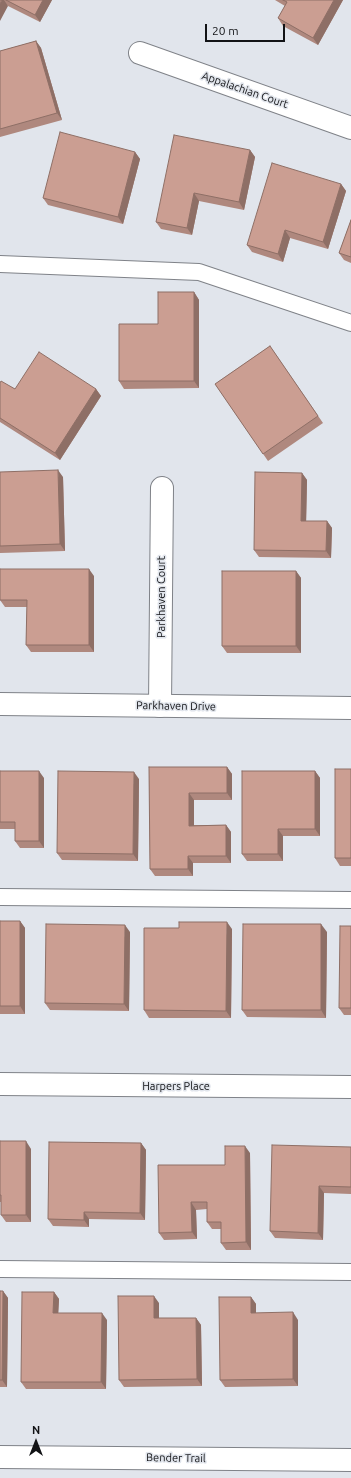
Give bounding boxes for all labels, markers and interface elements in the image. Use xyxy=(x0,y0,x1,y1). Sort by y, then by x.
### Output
scale bar xyxy=(207,16,287,42)
text: 20 m xyxy=(212,24,239,37)
street label: Appalachian Court xyxy=(200,69,290,111)
street label: Parkhaven Court xyxy=(154,556,168,638)
street label: Parkhaven Drive xyxy=(136,699,216,713)
street label: Harpers Place xyxy=(142,1079,210,1093)
north arrow xyxy=(16,1422,56,1462)
text: N xyxy=(32,1424,40,1436)
street label: Bender Trail xyxy=(146,1451,206,1465)

